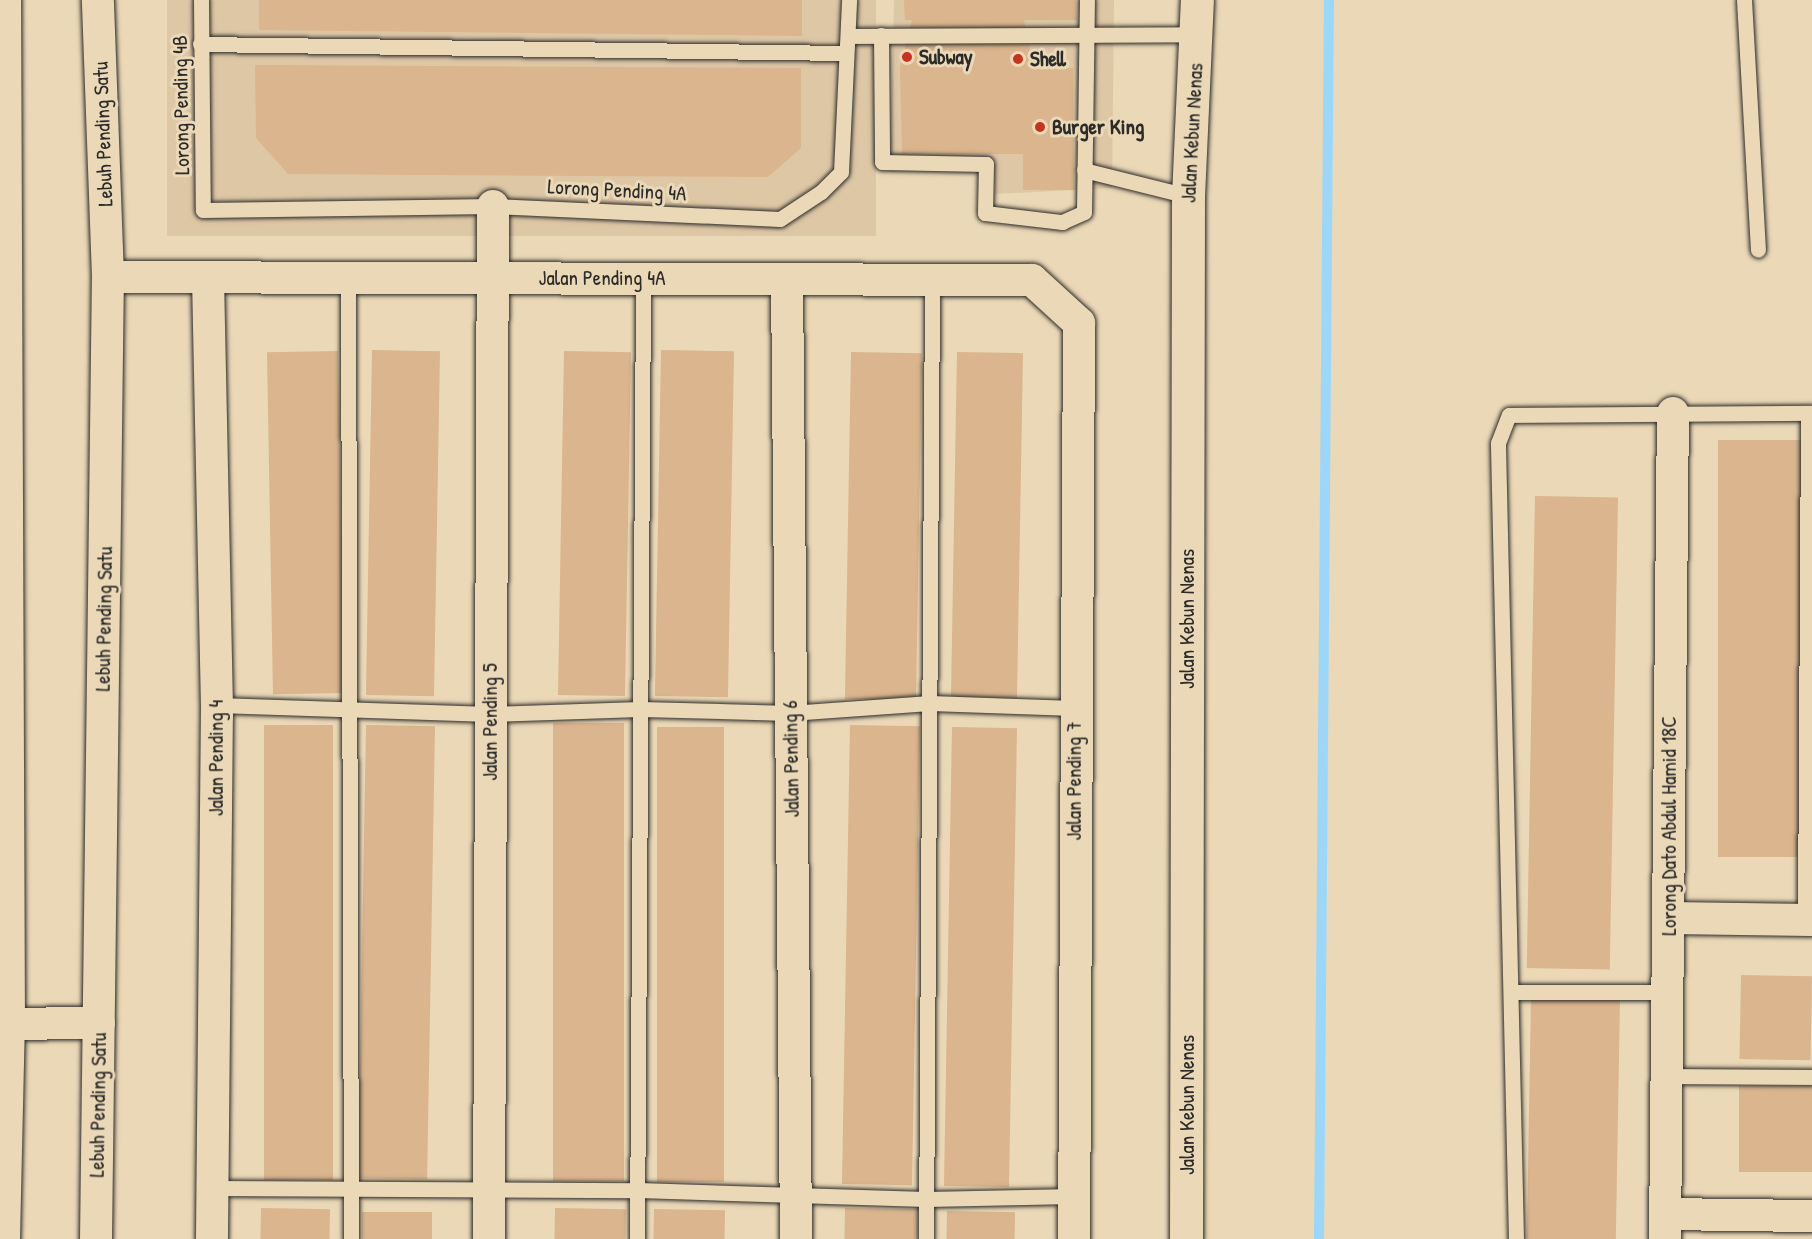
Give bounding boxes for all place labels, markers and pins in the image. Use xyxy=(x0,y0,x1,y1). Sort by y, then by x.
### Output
place label: Subway xyxy=(919,44,973,70)
place label: Shell xyxy=(1030,46,1066,72)
marker: Subway xyxy=(900,50,914,64)
marker: Shell xyxy=(1011,52,1025,66)
place label: Burger King xyxy=(1052,114,1144,140)
marker: Burger King xyxy=(1033,120,1047,134)

